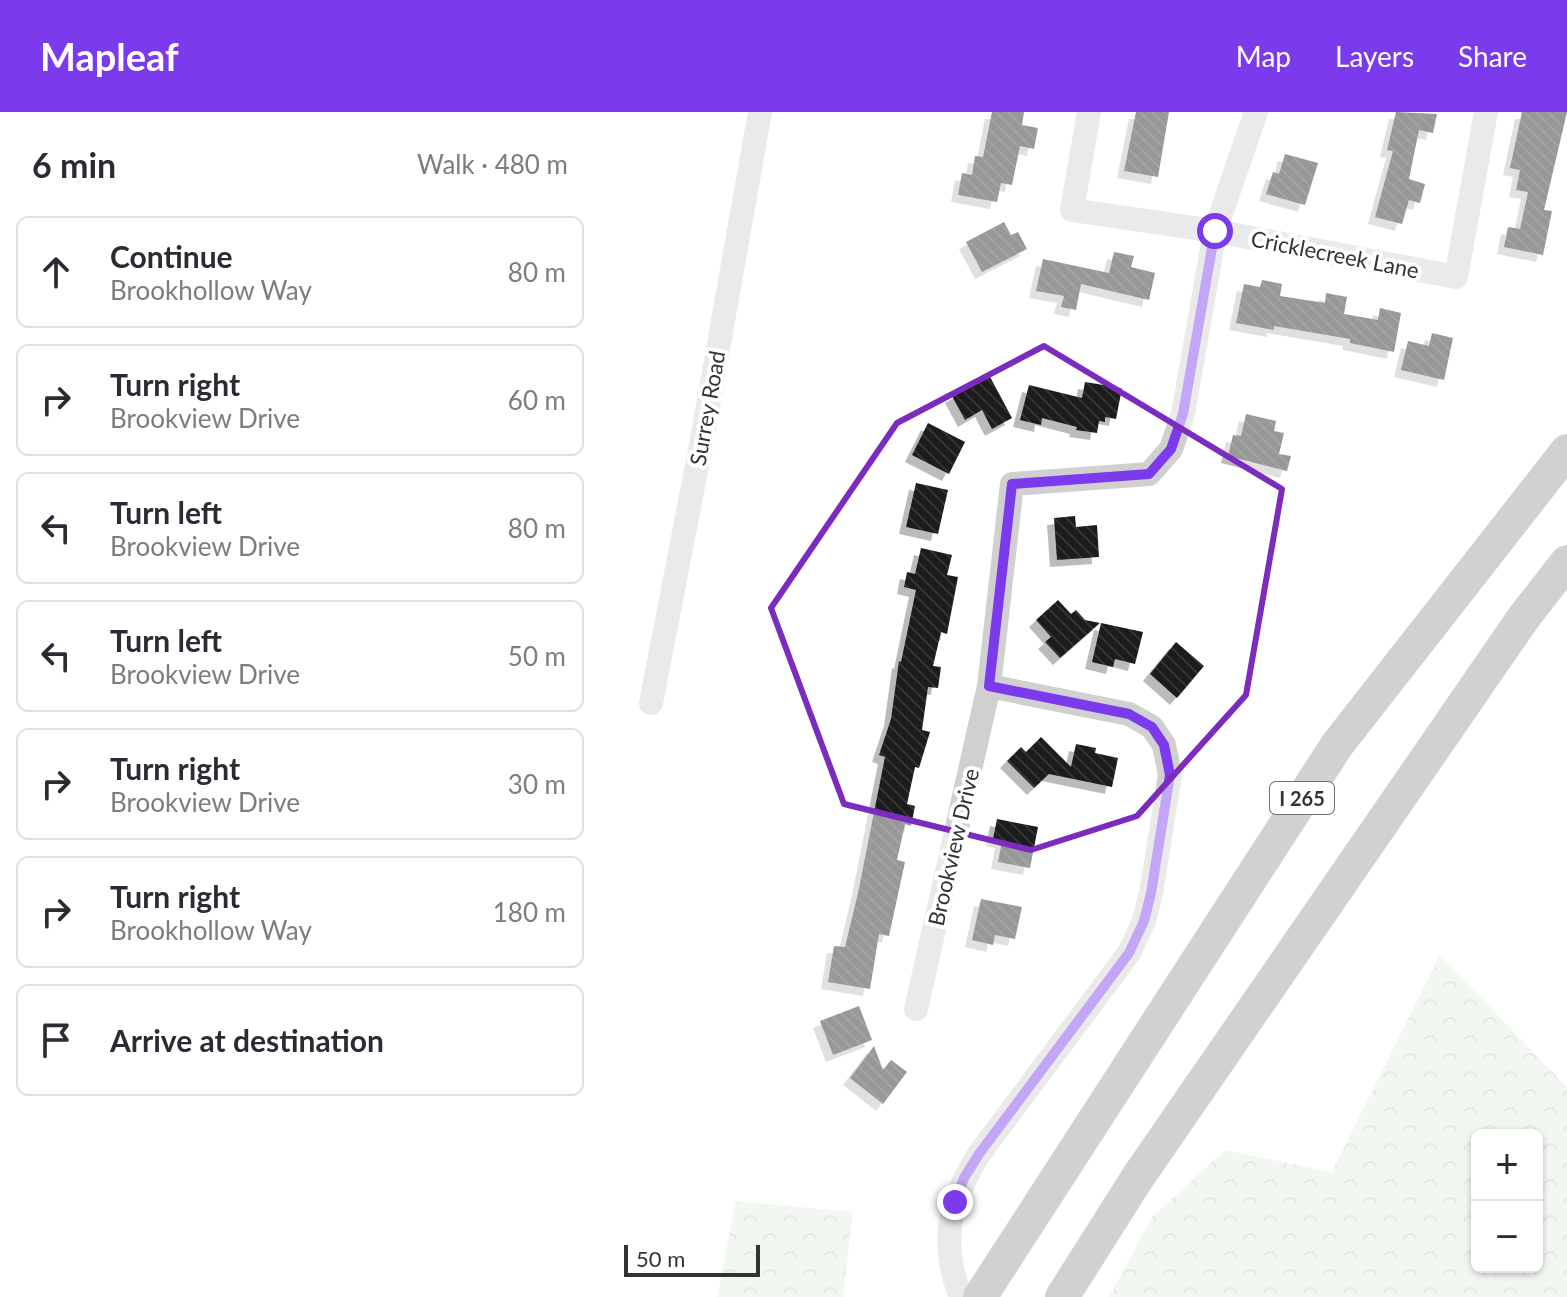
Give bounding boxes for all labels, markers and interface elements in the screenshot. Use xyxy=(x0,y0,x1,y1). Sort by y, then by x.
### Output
text: Mapleaf xyxy=(40,33,179,79)
text: Map xyxy=(1236,39,1291,73)
text: Layers xyxy=(1335,39,1414,73)
text: Share xyxy=(1458,39,1527,73)
text: 6 min xyxy=(32,144,116,185)
text: Walk · 480 m xyxy=(417,148,568,180)
route start xyxy=(1197,213,1233,249)
street label: Cricklecreek Lane xyxy=(1249,224,1421,284)
text: Continue xyxy=(110,238,233,274)
icon: ahead xyxy=(34,250,78,294)
text: 80 m xyxy=(508,256,566,288)
text: Brookhollow Way xyxy=(110,274,312,306)
street label: Surrey Road xyxy=(684,348,730,468)
text: Turn right xyxy=(110,366,240,402)
icon: right xyxy=(34,378,78,422)
text: 60 m xyxy=(508,384,566,416)
text: Brookview Drive xyxy=(110,402,300,434)
text: Turn left xyxy=(110,494,222,530)
icon: left xyxy=(34,506,78,550)
text: 80 m xyxy=(508,512,566,544)
text: Brookview Drive xyxy=(110,530,300,562)
text: Turn left xyxy=(110,622,222,658)
icon: left xyxy=(34,634,78,678)
text: 50 m xyxy=(508,640,566,672)
text: Brookview Drive xyxy=(110,658,300,690)
text: Turn right xyxy=(110,750,240,786)
icon: right xyxy=(34,762,78,806)
street label: Brookview Drive xyxy=(922,766,984,928)
text: 30 m xyxy=(508,768,566,800)
road number: I 265 xyxy=(1270,782,1334,814)
text: Brookview Drive xyxy=(110,786,300,818)
text: Turn right xyxy=(110,878,240,914)
icon: right xyxy=(34,890,78,934)
text: 180 m xyxy=(493,896,566,928)
text: Brookhollow Way xyxy=(110,914,312,946)
icon: arrive xyxy=(34,1018,78,1062)
text: Arrive at destination xyxy=(110,1022,384,1058)
map controls xyxy=(1471,1129,1543,1273)
button: + xyxy=(1471,1129,1543,1201)
route end xyxy=(937,1184,973,1220)
button: − xyxy=(1471,1201,1543,1273)
scale bar xyxy=(624,1241,760,1277)
text: 50 m xyxy=(636,1245,685,1272)

